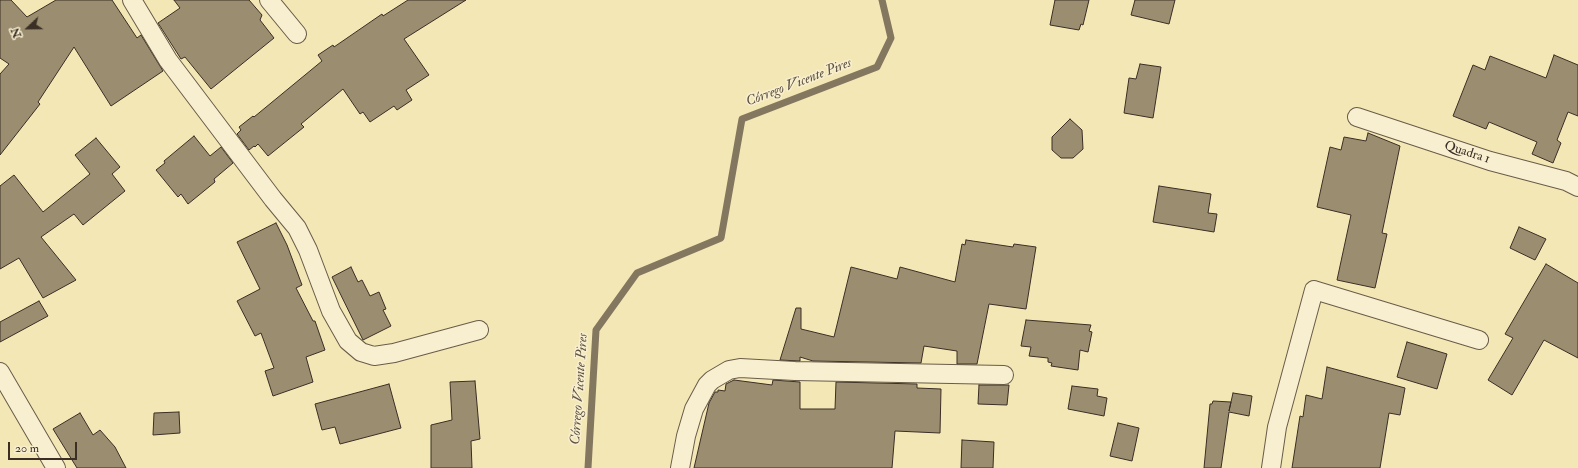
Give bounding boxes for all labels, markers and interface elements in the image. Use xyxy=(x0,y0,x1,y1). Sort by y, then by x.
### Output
north arrow xyxy=(8,8,48,48)
text: N xyxy=(9,26,24,40)
water label: Córrego Vicente Pires xyxy=(744,55,854,111)
street label: Quadra 1 xyxy=(1442,138,1492,168)
water label: Córrego Vicente Pires xyxy=(568,333,592,445)
scale bar xyxy=(10,434,79,460)
text: 20 m xyxy=(15,441,39,456)

